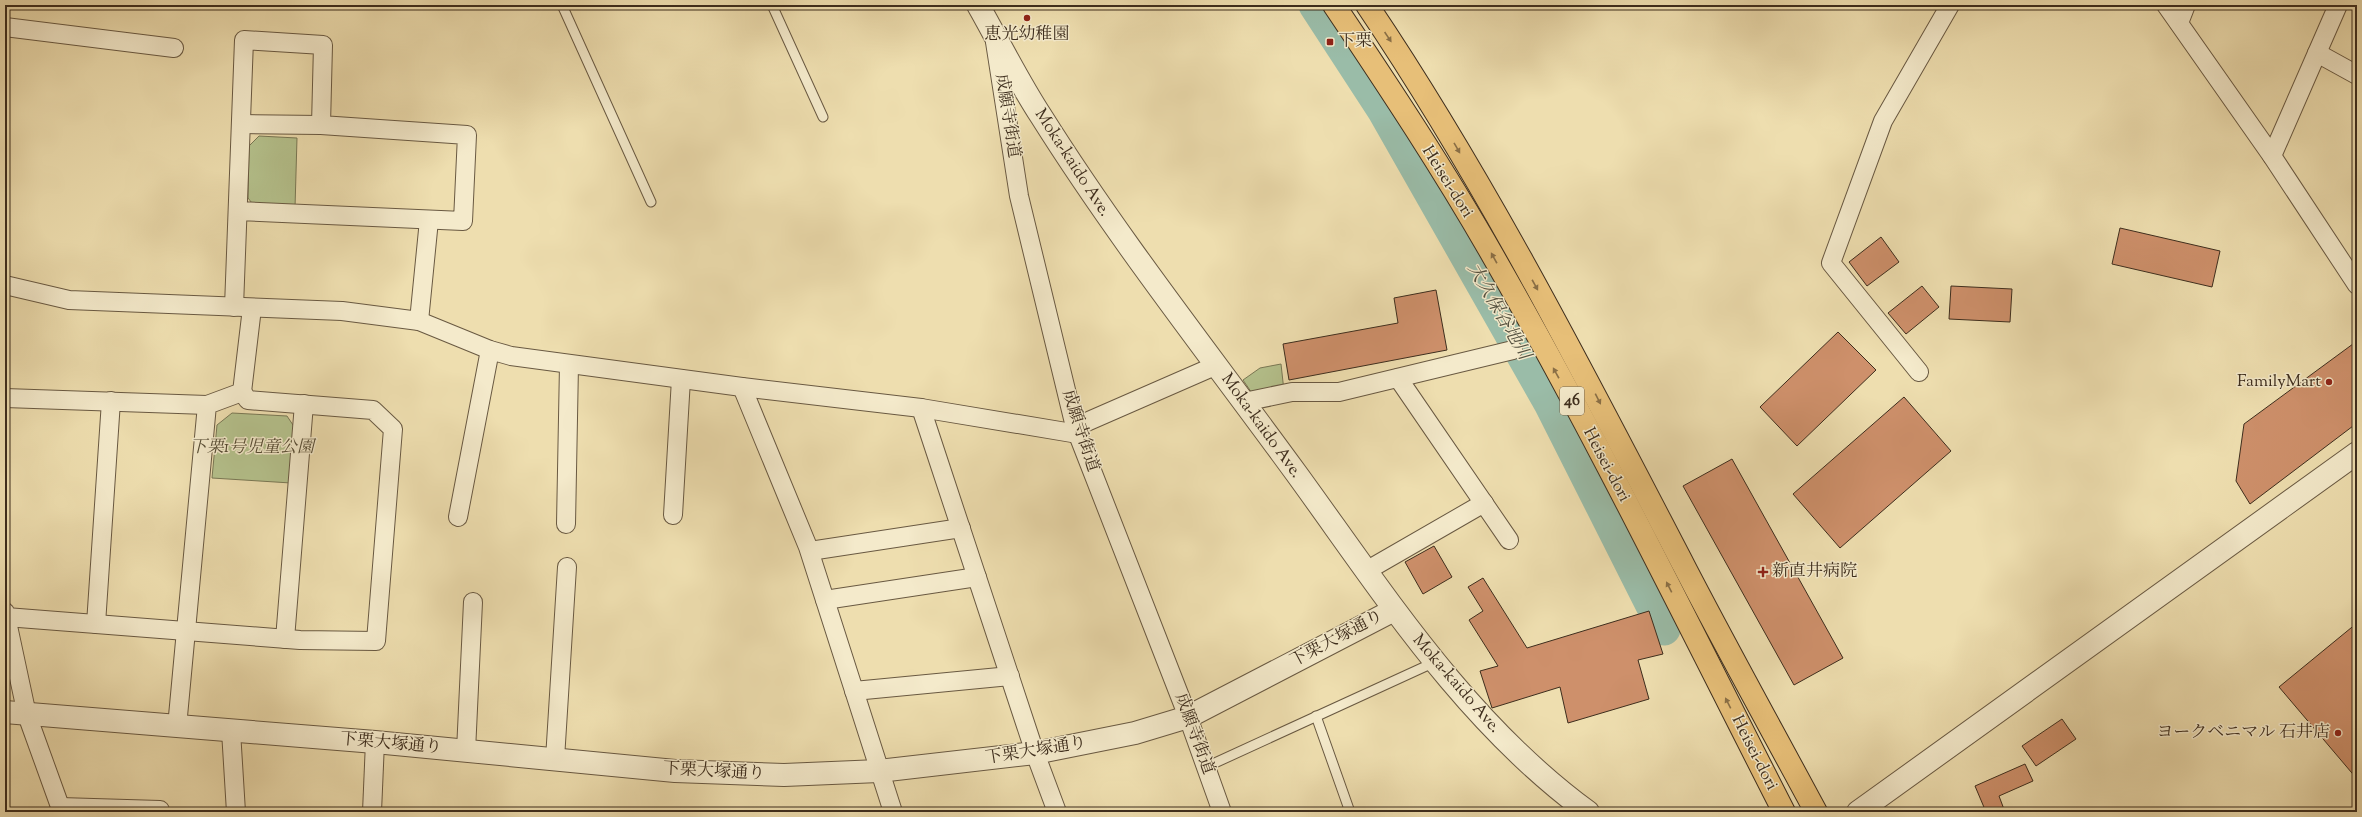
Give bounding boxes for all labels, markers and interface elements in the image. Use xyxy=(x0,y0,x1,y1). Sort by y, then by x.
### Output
marker: 恵光幼稚園 xyxy=(1022,13,1032,23)
place label: 恵光幼稚園 xyxy=(985,23,1070,47)
place label: 下栗 xyxy=(1338,30,1372,54)
one-way arrow xyxy=(1384,32,1392,43)
marker: 下栗 xyxy=(1325,37,1335,47)
street label: 成願寺街道 xyxy=(988,72,1026,160)
street label: Moka-kaido Ave. xyxy=(1028,104,1116,222)
street label: Heisei-dori xyxy=(1415,141,1479,223)
one-way arrow xyxy=(1453,142,1460,154)
one-way arrow xyxy=(1491,253,1498,264)
water label: 大久保谷地川 xyxy=(1460,259,1537,367)
one-way arrow xyxy=(1531,279,1538,291)
one-way arrow xyxy=(1553,367,1560,378)
street label: Moka-kaido Ave. xyxy=(1215,369,1307,483)
place label: FamilyMart xyxy=(2237,370,2321,394)
marker: FamilyMart xyxy=(2324,377,2334,387)
street label: 成願寺街道 xyxy=(1055,387,1105,475)
road number: 46 xyxy=(1560,387,1584,415)
one-way arrow xyxy=(1595,393,1601,405)
street label: Heisei-dori xyxy=(1576,423,1636,507)
park label: 下栗1号児童公園 xyxy=(190,436,317,460)
place label: 新直井病院 xyxy=(1772,560,1857,584)
marker: 新直井病院 xyxy=(1757,566,1769,578)
one-way arrow xyxy=(1665,581,1672,593)
street label: 下栗大塚通り xyxy=(1286,604,1388,674)
street label: Moka-kaido Ave. xyxy=(1406,629,1506,739)
street label: 成願寺街道 xyxy=(1168,690,1220,778)
one-way arrow xyxy=(1725,697,1731,708)
street label: Heisei-dori xyxy=(1725,711,1783,795)
place label: ヨークベニマル 石井店 xyxy=(2156,721,2330,745)
street label: 下栗大塚通り xyxy=(339,728,443,760)
marker: ヨークベニマル 石井店 xyxy=(2333,728,2343,738)
street label: 下栗大塚通り xyxy=(984,731,1088,771)
street label: 下栗大塚通り xyxy=(662,757,766,787)

